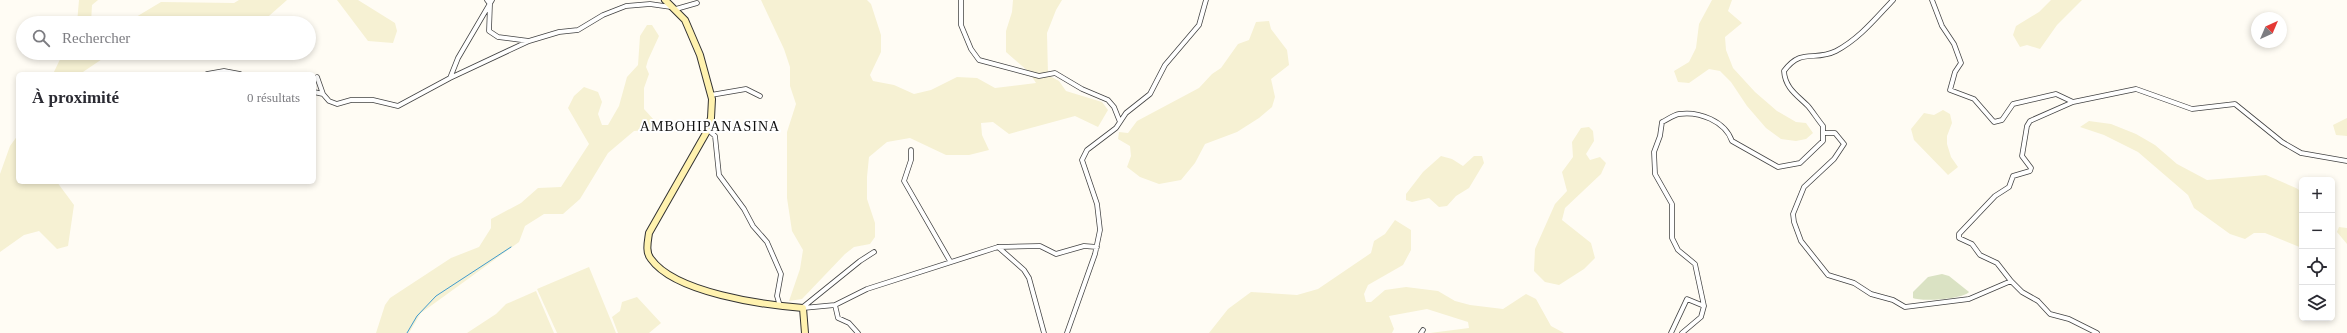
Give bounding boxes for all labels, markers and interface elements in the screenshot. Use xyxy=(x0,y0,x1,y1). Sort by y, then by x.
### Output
north arrow xyxy=(2251,12,2287,48)
search box xyxy=(16,16,316,60)
icon: search xyxy=(30,27,52,49)
text: Rechercher xyxy=(62,30,130,46)
text: À proximité xyxy=(32,88,119,107)
text: 0 résultats xyxy=(247,90,300,105)
district label: AMBOHIPANASINA xyxy=(640,119,780,134)
map controls xyxy=(2299,177,2335,321)
button: + xyxy=(2299,177,2335,213)
button: − xyxy=(2299,213,2335,249)
button: locate xyxy=(2299,249,2335,285)
button: layers xyxy=(2299,285,2335,321)

